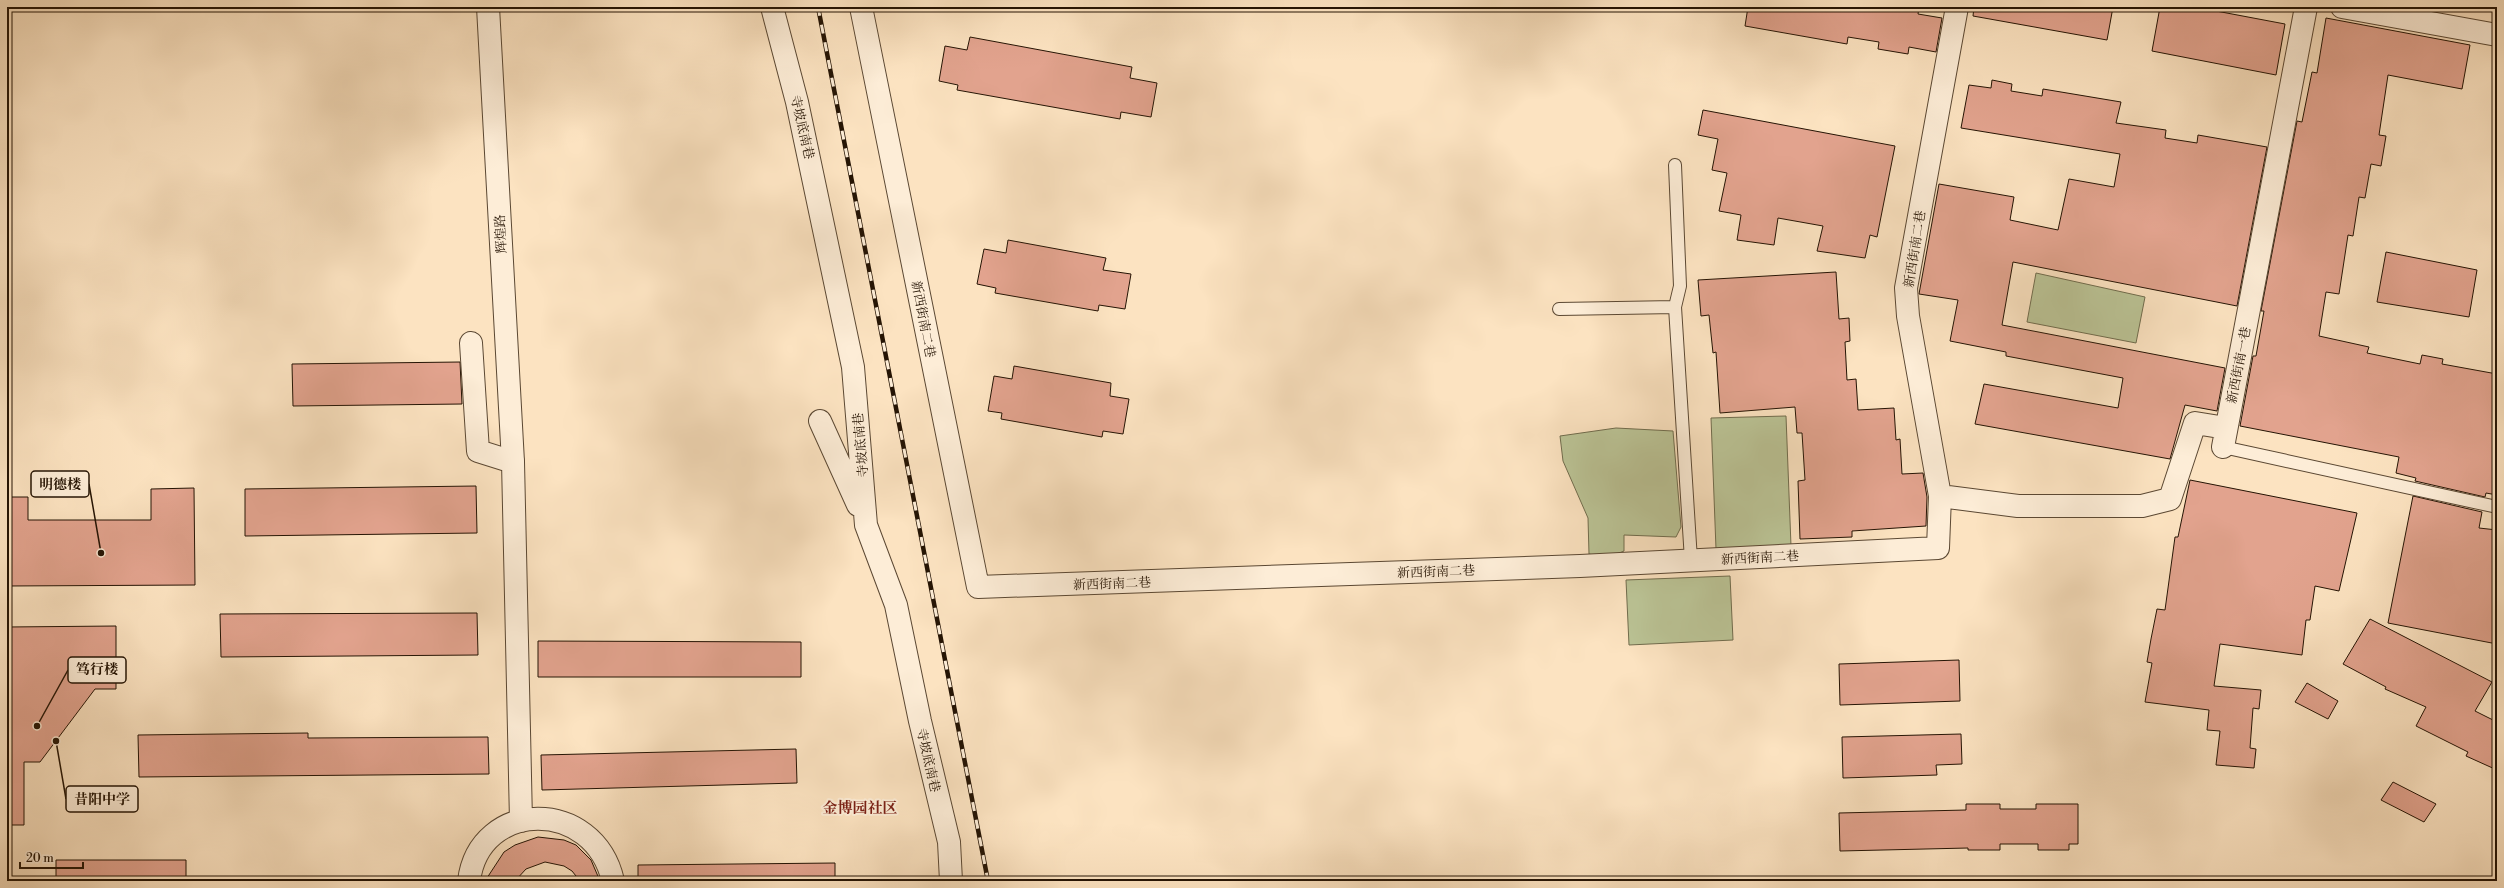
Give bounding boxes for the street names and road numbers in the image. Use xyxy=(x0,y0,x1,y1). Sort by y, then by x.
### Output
street label: 寺坡底南巷 xyxy=(787,94,817,161)
street label: 新西街南二巷 xyxy=(1901,209,1929,289)
street label: 辉煌路 xyxy=(492,214,510,254)
street label: 新西街南二巷 xyxy=(908,279,938,359)
street label: 新西街南一巷 xyxy=(2224,325,2254,405)
street label: 寺坡底南巷 xyxy=(850,412,872,478)
street label: 新西街南二巷 xyxy=(1721,548,1799,568)
street label: 新西街南二巷 xyxy=(1397,563,1475,581)
street label: 新西街南二巷 xyxy=(1073,575,1151,593)
street label: 寺坡底南巷 xyxy=(913,727,943,794)

